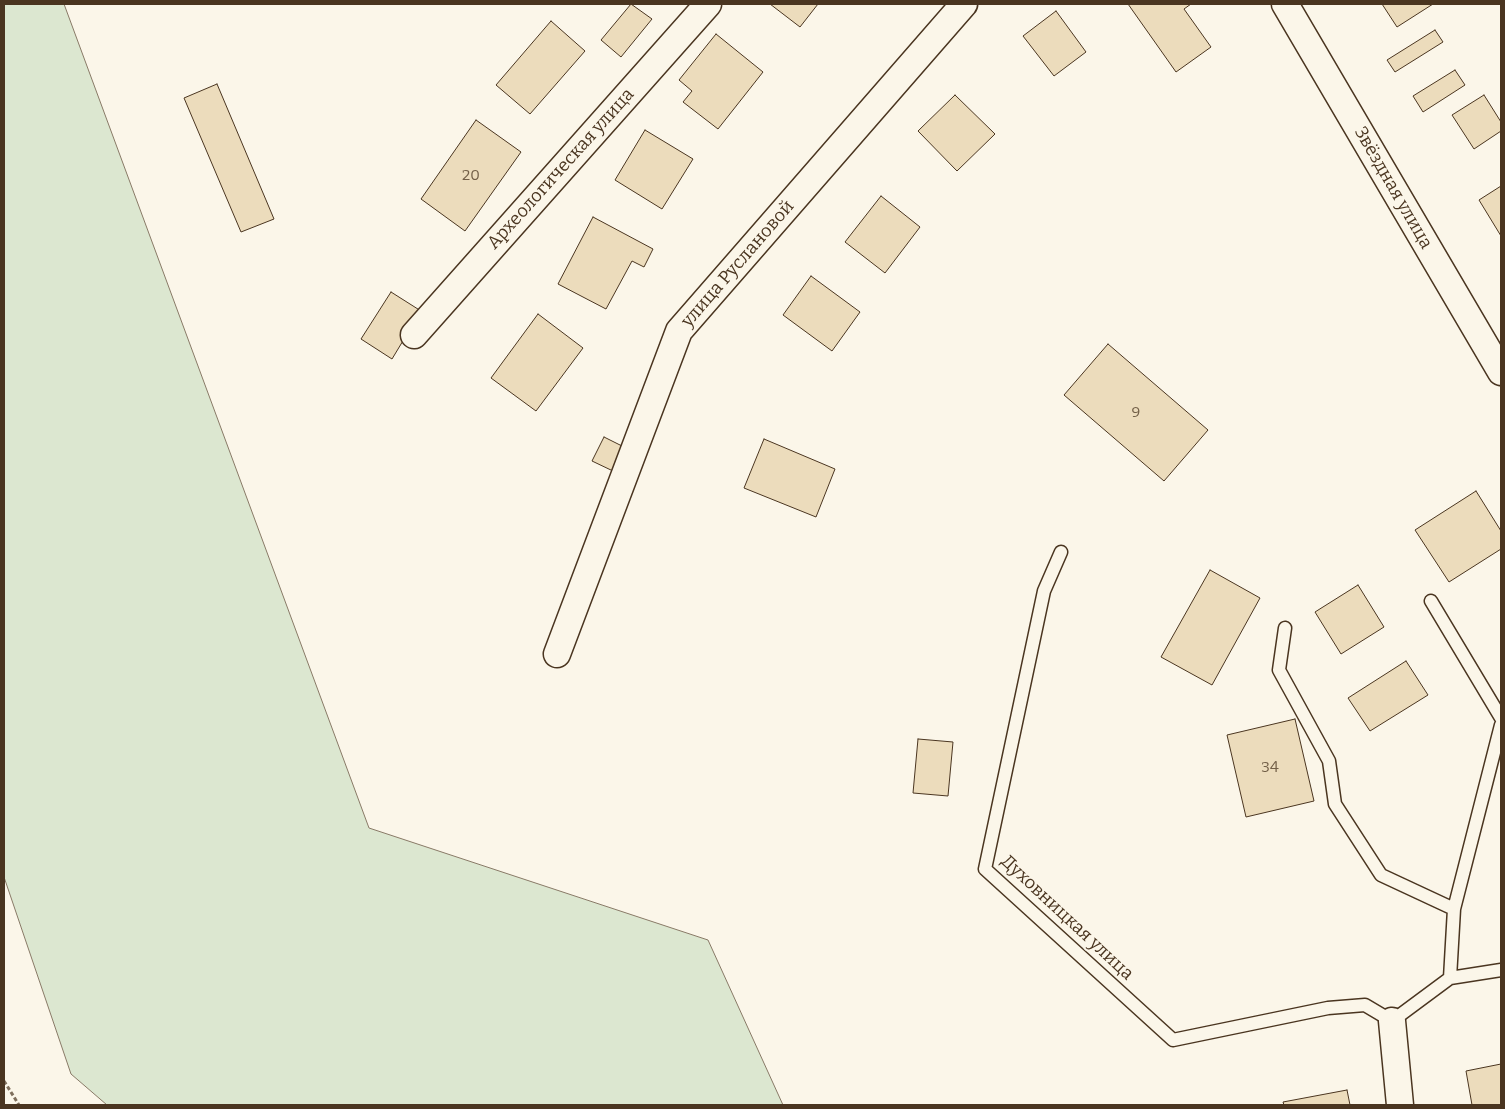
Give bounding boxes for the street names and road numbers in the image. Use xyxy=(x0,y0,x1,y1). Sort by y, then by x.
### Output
street label: Археологическая улица xyxy=(483,84,639,254)
street label: Звёздная улица xyxy=(1349,123,1437,253)
street label: улица Руслановой xyxy=(677,196,799,332)
street label: Духовницкая улица xyxy=(996,851,1138,985)

